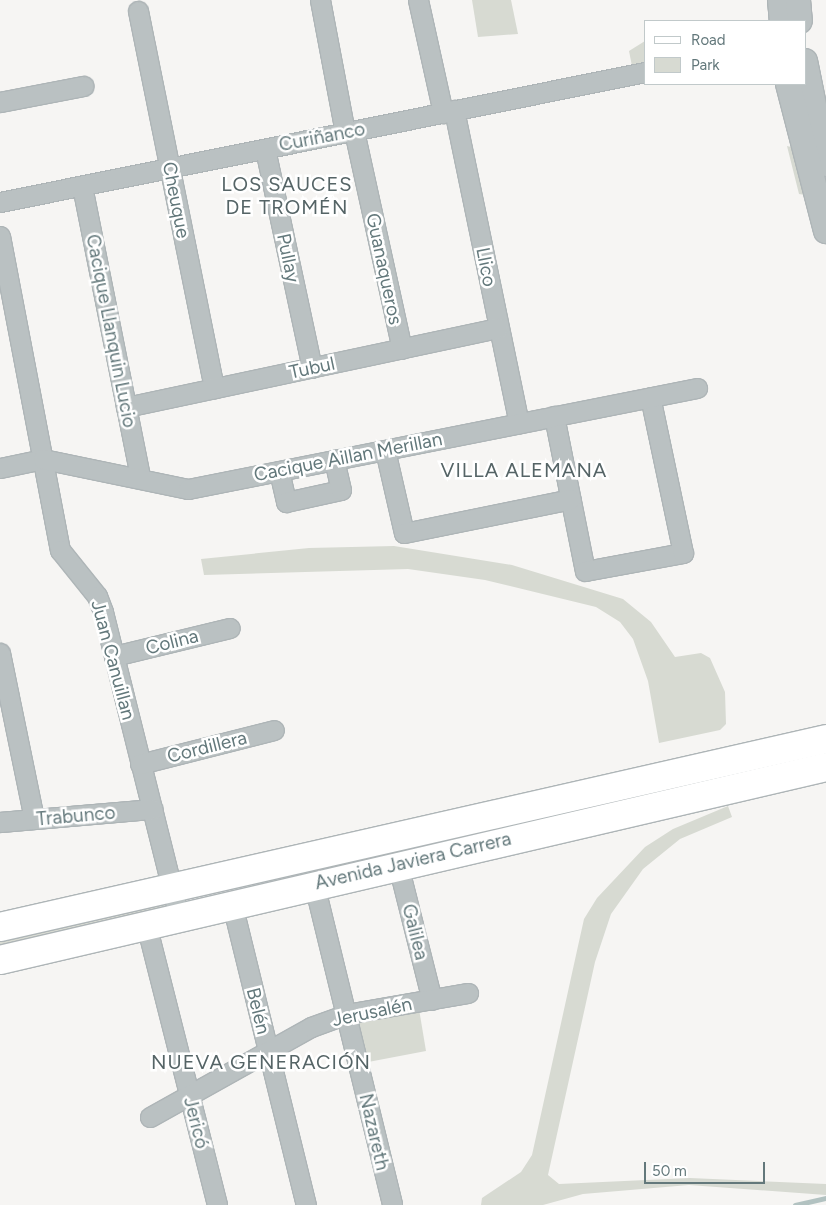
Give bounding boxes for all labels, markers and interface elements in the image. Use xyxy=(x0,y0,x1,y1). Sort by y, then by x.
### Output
legend xyxy=(644,20,806,85)
text: Road xyxy=(691,31,726,49)
text: Park xyxy=(691,56,720,74)
street label: Curiñanco xyxy=(277,117,367,157)
street label: Cheuque xyxy=(157,160,195,240)
district label: LOS SAUCES DE TROMÉN xyxy=(220,173,354,220)
street label: Guanaqueros xyxy=(361,211,407,327)
street label: Pullay xyxy=(272,231,304,285)
street label: Cacique Llanquin Lucio xyxy=(81,232,141,430)
street label: Llico xyxy=(471,245,501,289)
street label: Tubul xyxy=(287,352,337,384)
street label: Cacique Aillan Merillan xyxy=(252,428,444,486)
district label: VILLA ALEMANA xyxy=(439,458,609,482)
street label: Juan Canuillan xyxy=(86,598,140,722)
street label: Colina xyxy=(143,624,201,660)
street label: Cordillera xyxy=(165,726,249,768)
street label: Trabunco xyxy=(35,801,117,831)
street label: Avenida Javiera Carrera xyxy=(313,827,513,895)
street label: Galilea xyxy=(397,902,433,962)
street label: Belén xyxy=(241,985,275,1037)
street label: Jerusalén xyxy=(330,992,414,1032)
district label: NUEVA GENERACIÓN xyxy=(149,1050,373,1074)
street label: Nazareth xyxy=(354,1091,394,1173)
street label: Jericó xyxy=(179,1095,213,1151)
scale bar xyxy=(646,1152,767,1184)
text: 50 m xyxy=(652,1162,687,1180)

